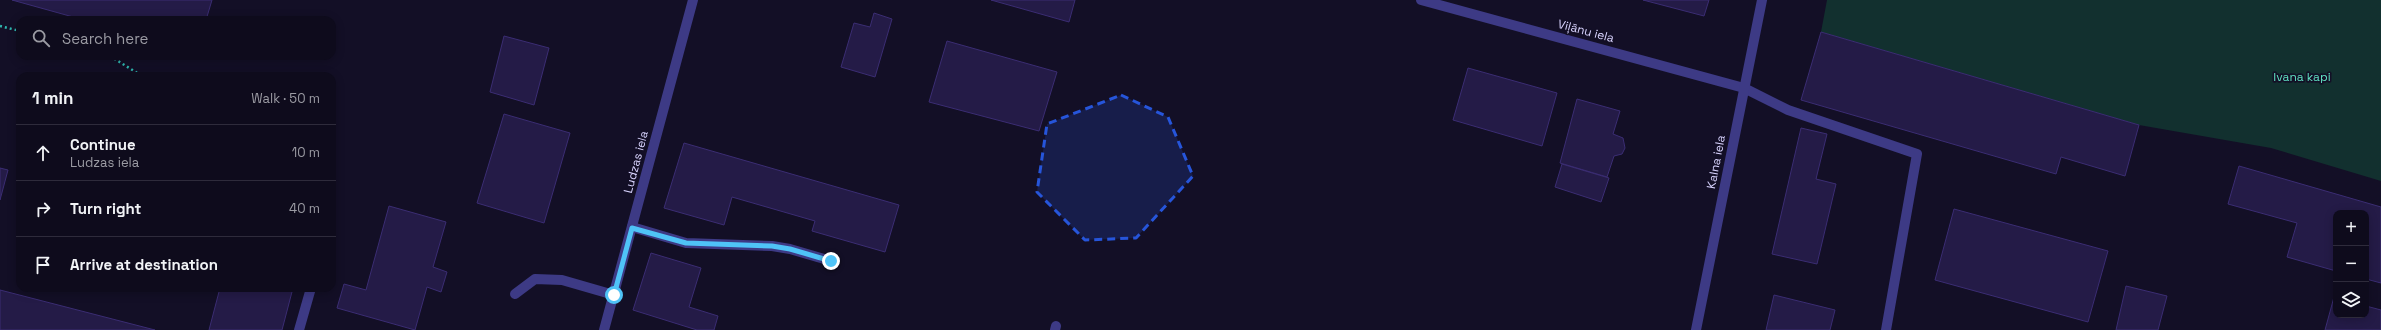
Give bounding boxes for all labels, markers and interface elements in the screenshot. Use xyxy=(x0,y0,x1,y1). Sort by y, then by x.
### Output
search box xyxy=(16,16,336,60)
street label: Viļānu iela xyxy=(1556,16,1616,46)
icon: search xyxy=(30,27,52,49)
text: Search here xyxy=(62,29,148,48)
park label: Ivana kapi xyxy=(2273,69,2331,85)
text: 1 min xyxy=(32,87,74,109)
text: Walk · 50 m xyxy=(251,90,320,107)
street label: Ludzas iela xyxy=(620,129,652,195)
street label: Kalna iela xyxy=(1703,134,1729,190)
text: Continue xyxy=(70,135,136,154)
icon: ahead xyxy=(32,142,54,164)
text: 10 m xyxy=(292,144,320,161)
text: Ludzas iela xyxy=(70,154,139,171)
icon: right xyxy=(32,198,54,220)
text: Turn right xyxy=(70,199,141,218)
text: 40 m xyxy=(289,200,320,217)
map controls xyxy=(2333,210,2369,318)
button: + xyxy=(2333,210,2369,246)
button: − xyxy=(2333,246,2369,282)
route end xyxy=(822,252,840,270)
icon: arrive xyxy=(32,254,54,276)
text: Arrive at destination xyxy=(70,255,218,274)
button: layers xyxy=(2333,282,2369,318)
route start xyxy=(605,286,623,304)

